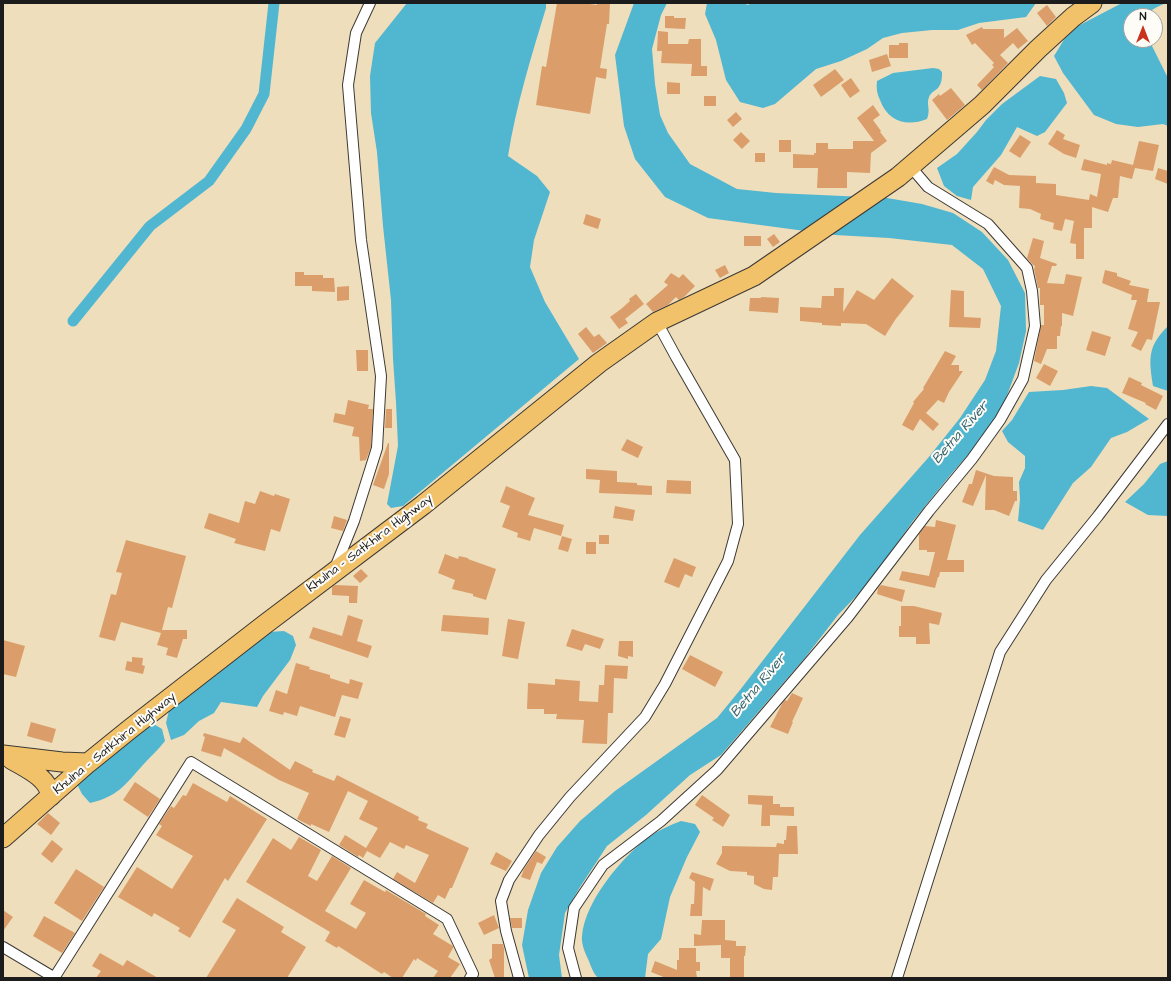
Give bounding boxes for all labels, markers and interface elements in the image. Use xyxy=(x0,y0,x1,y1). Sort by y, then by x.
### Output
north arrow xyxy=(1123,8,1163,48)
text: N xyxy=(1140,9,1146,24)
water label: Betna River xyxy=(929,398,993,468)
street label: Khulna - Satkhira Highway xyxy=(304,492,436,596)
water label: Betna River xyxy=(728,651,790,721)
street label: Khulna - Satkhira Highway xyxy=(50,690,180,798)

